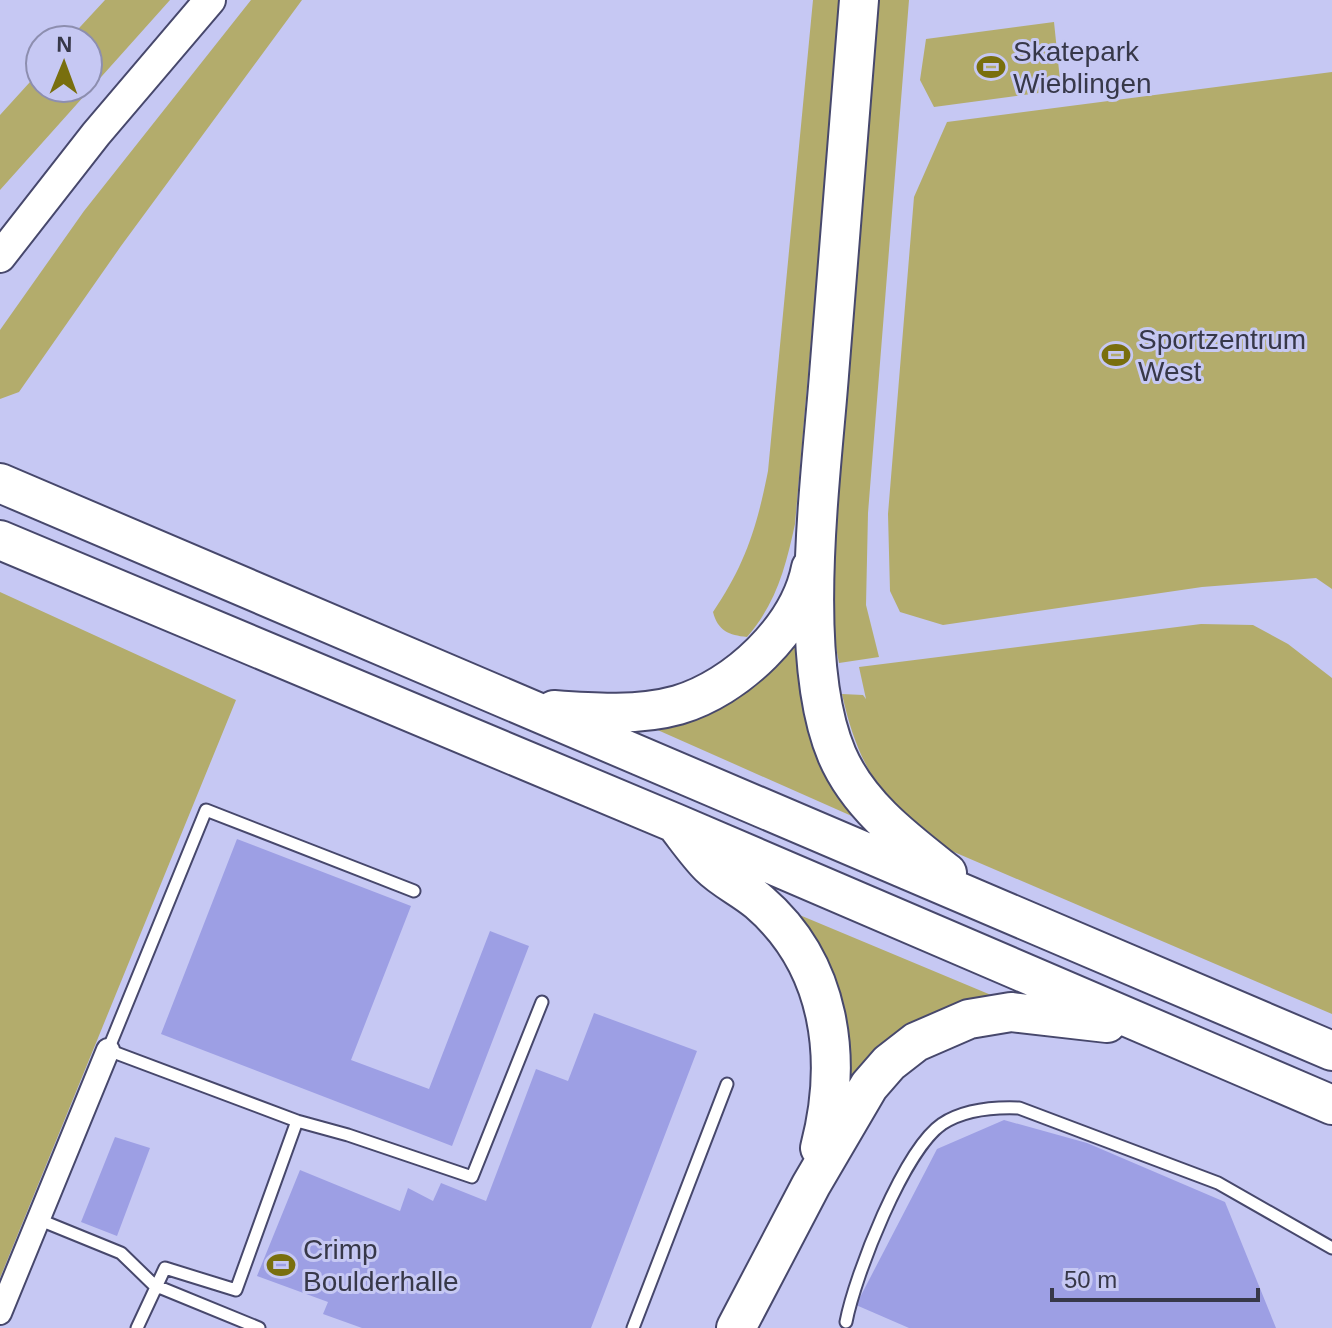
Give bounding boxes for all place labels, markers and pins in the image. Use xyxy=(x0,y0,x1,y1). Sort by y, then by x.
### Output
place label: Skatepark Wieblingen xyxy=(1013,36,1152,99)
sports icon: Skatepark Wieblingen xyxy=(976,52,1006,82)
place label: Sportzentrum West xyxy=(1138,324,1306,387)
sports icon: Sportzentrum West xyxy=(1101,340,1131,370)
place label: Crimp Boulderhalle xyxy=(303,1234,459,1297)
sports icon: Crimp Boulderhalle xyxy=(266,1250,296,1280)

